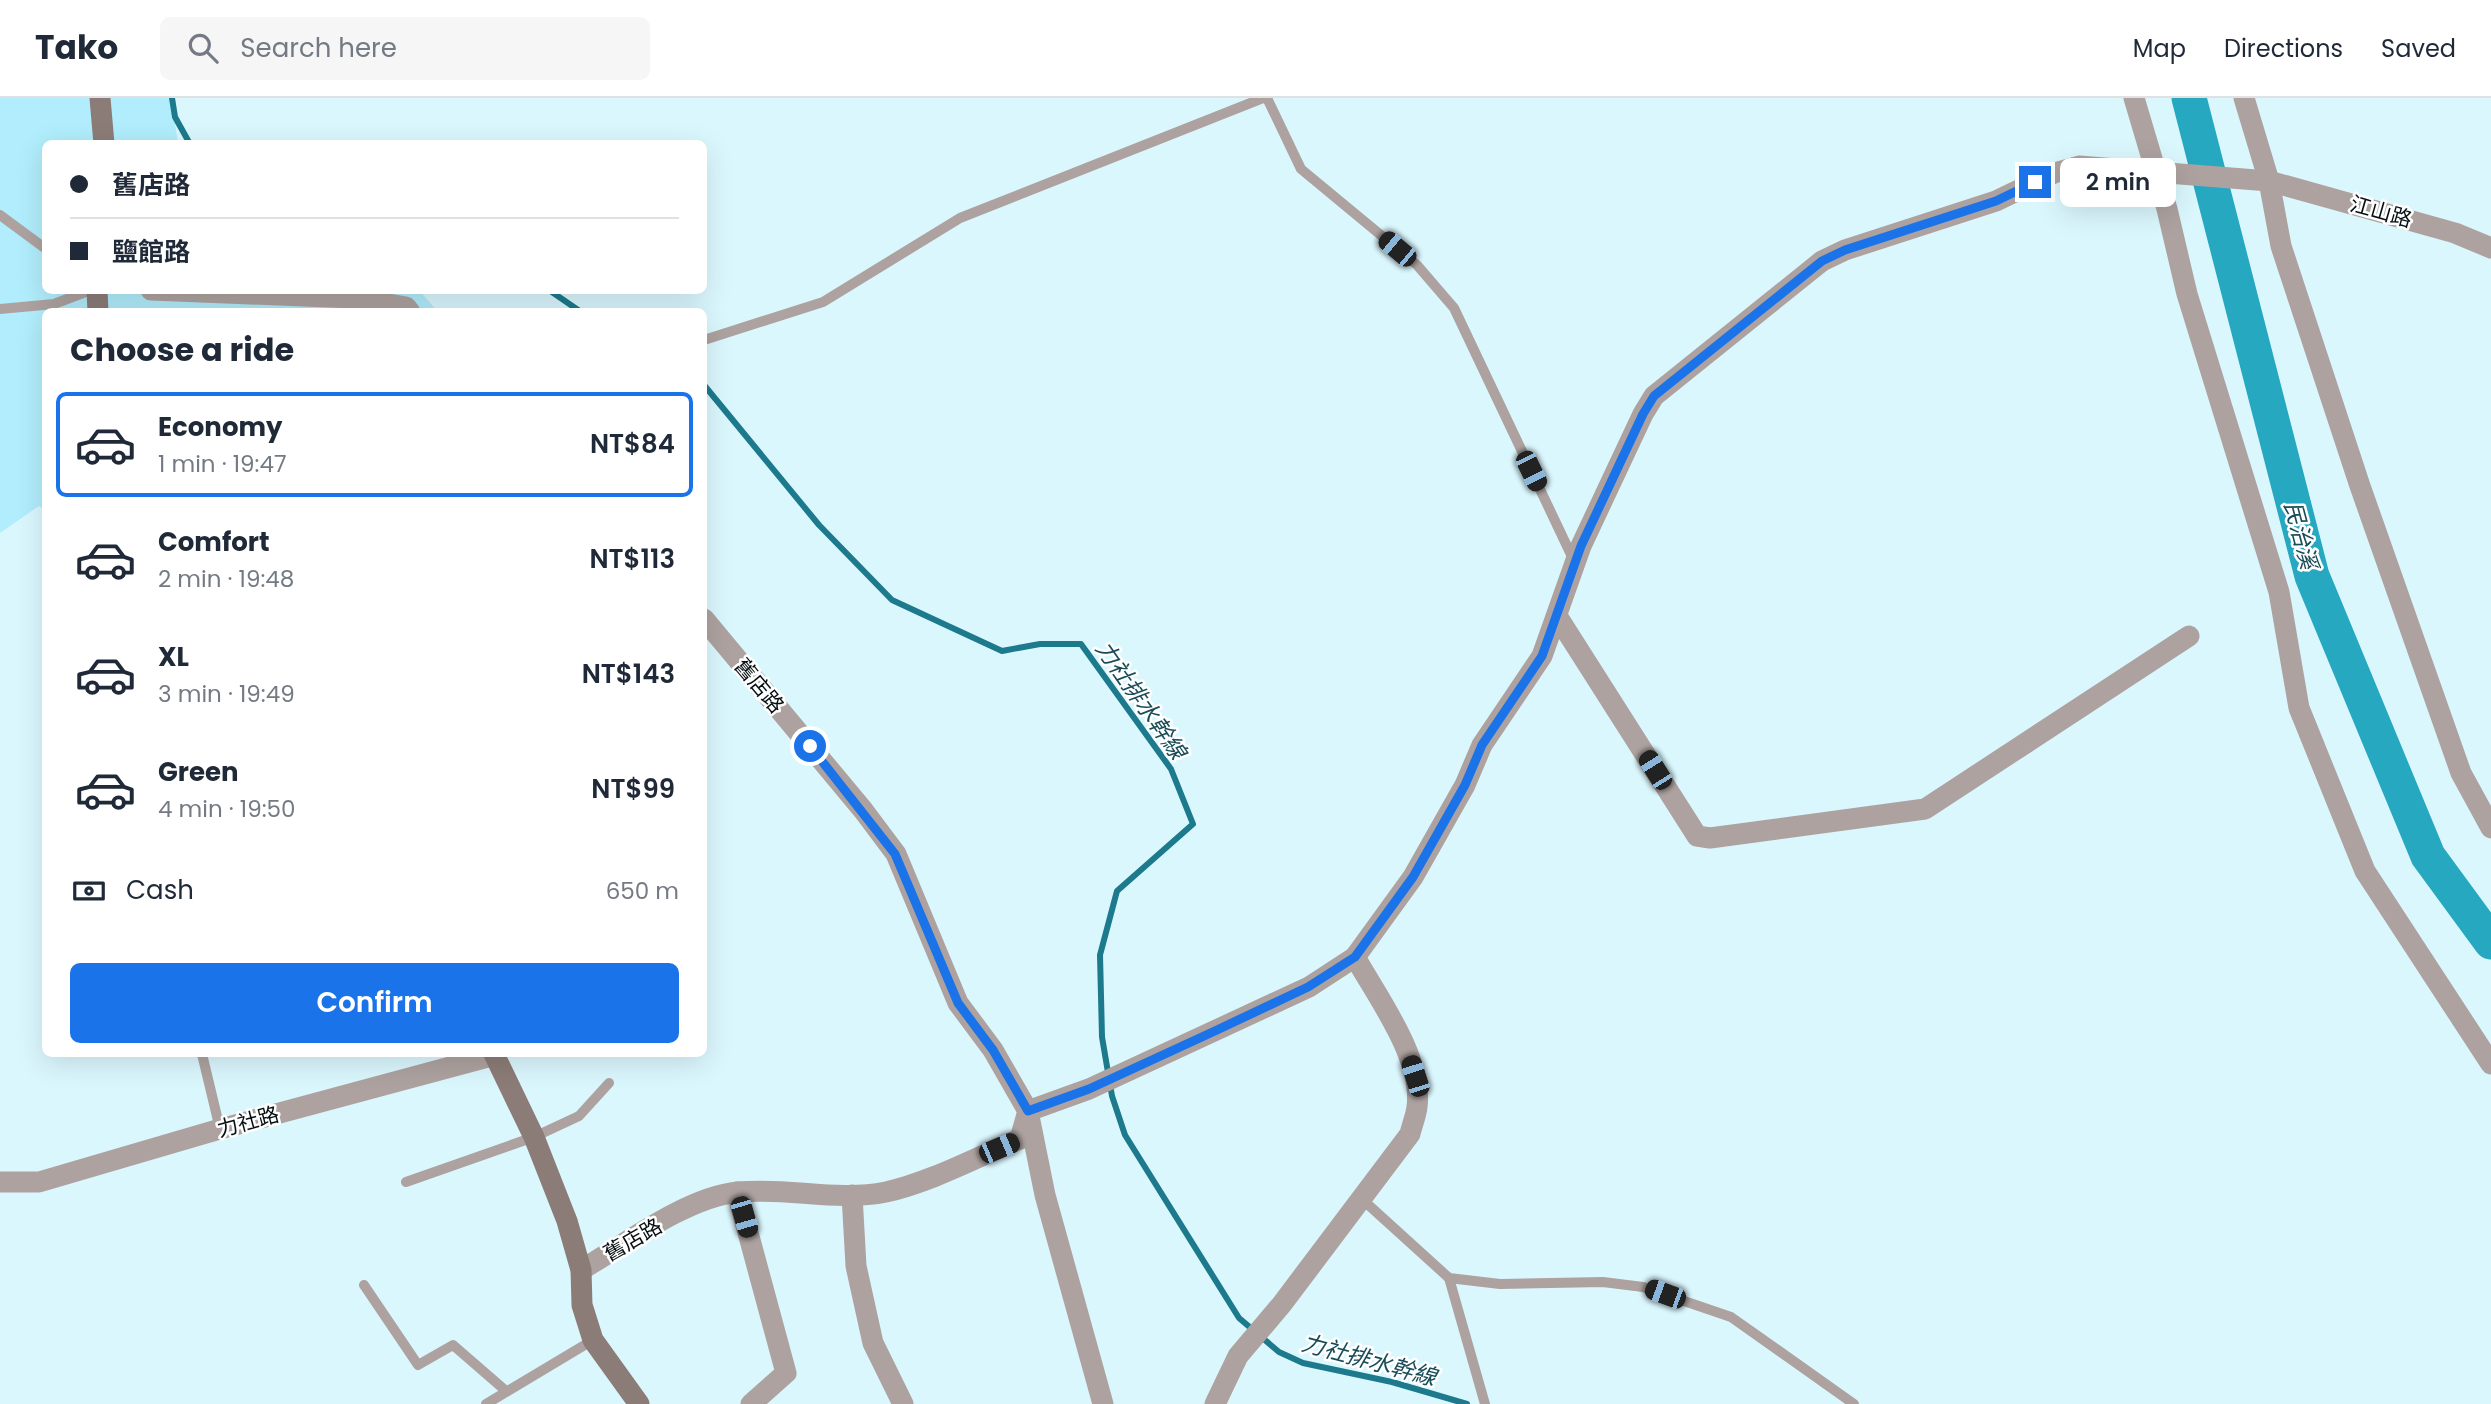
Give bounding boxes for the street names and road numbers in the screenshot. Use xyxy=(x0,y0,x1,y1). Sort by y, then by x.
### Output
street label: 江山路 xyxy=(2347,189,2415,234)
street label: 舊店路 xyxy=(728,652,791,719)
street label: 力社路 xyxy=(214,1099,282,1144)
street label: 舊店路 xyxy=(598,1211,667,1268)

